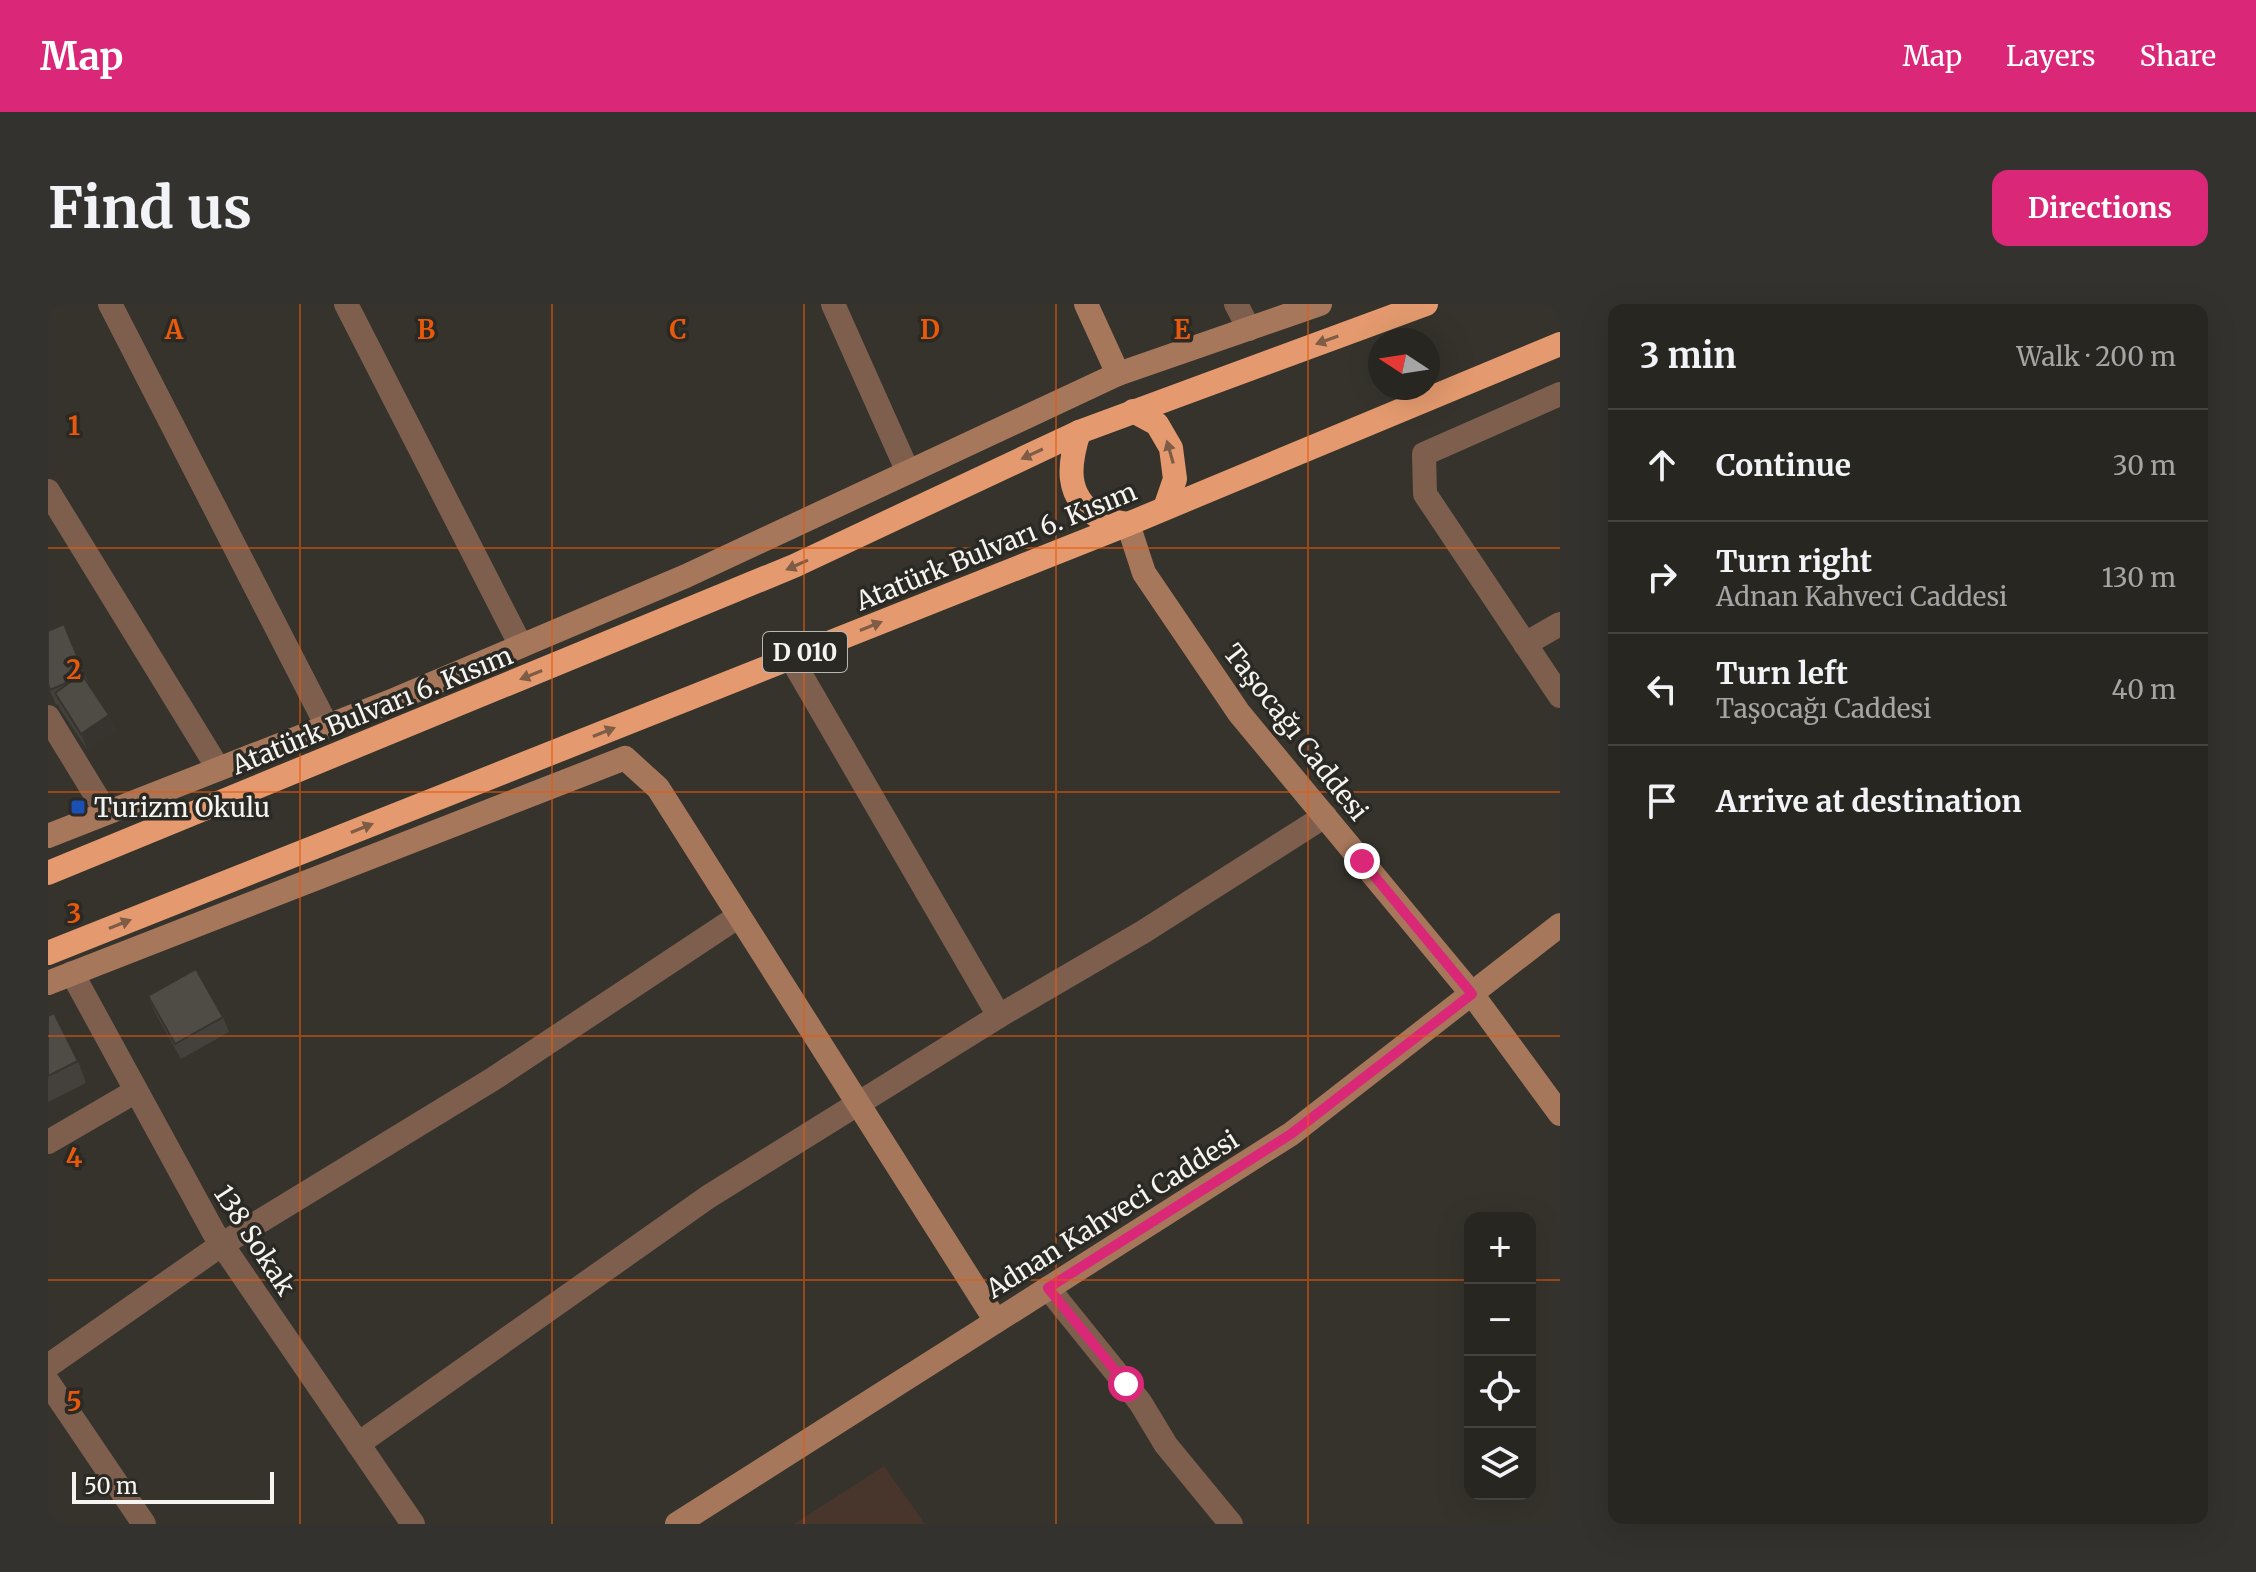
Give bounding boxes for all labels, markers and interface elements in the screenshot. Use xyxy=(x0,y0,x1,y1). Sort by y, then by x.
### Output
text: Map xyxy=(40,33,124,80)
text: Map xyxy=(1902,38,1962,74)
text: Layers xyxy=(2006,38,2095,74)
text: Share xyxy=(2139,38,2216,74)
button: Directions xyxy=(1992,170,2208,246)
text: Find us xyxy=(48,173,252,243)
text: A xyxy=(164,313,184,346)
text: B xyxy=(417,313,435,346)
text: C xyxy=(669,313,687,346)
text: D xyxy=(920,313,940,346)
text: E xyxy=(1174,313,1191,346)
north arrow xyxy=(1368,328,1440,400)
one-way arrow xyxy=(1315,334,1339,347)
text: 3 min xyxy=(1640,335,1736,377)
text: Walk · 200 m xyxy=(2017,340,2176,373)
text: 1 xyxy=(68,409,80,442)
one-way arrow xyxy=(1163,439,1175,464)
icon: ahead xyxy=(1640,443,1684,487)
text: Continue xyxy=(1716,446,1851,484)
one-way arrow xyxy=(1021,447,1044,461)
text: 30 m xyxy=(2113,449,2176,482)
street label: Atatürk Bulvarı 6. Kısım xyxy=(850,474,1141,618)
text: Turn right xyxy=(1716,542,1872,580)
icon: right xyxy=(1640,555,1684,599)
one-way arrow xyxy=(785,558,809,572)
text: 130 m xyxy=(2102,561,2176,594)
text: Adnan Kahveci Caddesi xyxy=(1716,580,2008,613)
one-way arrow xyxy=(859,619,883,632)
road number: D 010 xyxy=(763,632,847,672)
street label: Taşocağı Caddesi xyxy=(1217,637,1375,827)
street label: Atatürk Bulvarı 6. Kısım xyxy=(226,638,517,782)
text: 2 xyxy=(66,653,82,686)
text: Turn left xyxy=(1716,654,1848,692)
icon: left xyxy=(1640,667,1684,711)
one-way arrow xyxy=(519,668,543,681)
text: 40 m xyxy=(2112,673,2176,706)
text: Taşocağı Caddesi xyxy=(1716,692,1932,725)
one-way arrow xyxy=(592,725,616,738)
icon: arrive xyxy=(1640,779,1684,823)
text: Arrive at destination xyxy=(1716,782,2022,820)
place label: Turizm Okulu xyxy=(94,791,270,824)
marker: Turizm Okulu xyxy=(69,798,87,816)
one-way arrow xyxy=(350,821,374,834)
route end xyxy=(1344,843,1380,879)
text: 3 xyxy=(67,897,81,930)
one-way arrow xyxy=(109,917,133,930)
street label: Adnan Kahveci Caddesi xyxy=(979,1123,1244,1306)
text: 4 xyxy=(66,1141,83,1174)
street label: 138 Sokak xyxy=(207,1179,303,1302)
map controls xyxy=(1464,1212,1536,1500)
button: + xyxy=(1464,1212,1536,1284)
button: − xyxy=(1464,1284,1536,1356)
button: locate xyxy=(1464,1356,1536,1428)
route start xyxy=(1108,1366,1144,1402)
text: 5 xyxy=(66,1385,82,1418)
button: layers xyxy=(1464,1428,1536,1500)
scale bar xyxy=(72,1468,274,1504)
text: 50 m xyxy=(84,1472,138,1500)

